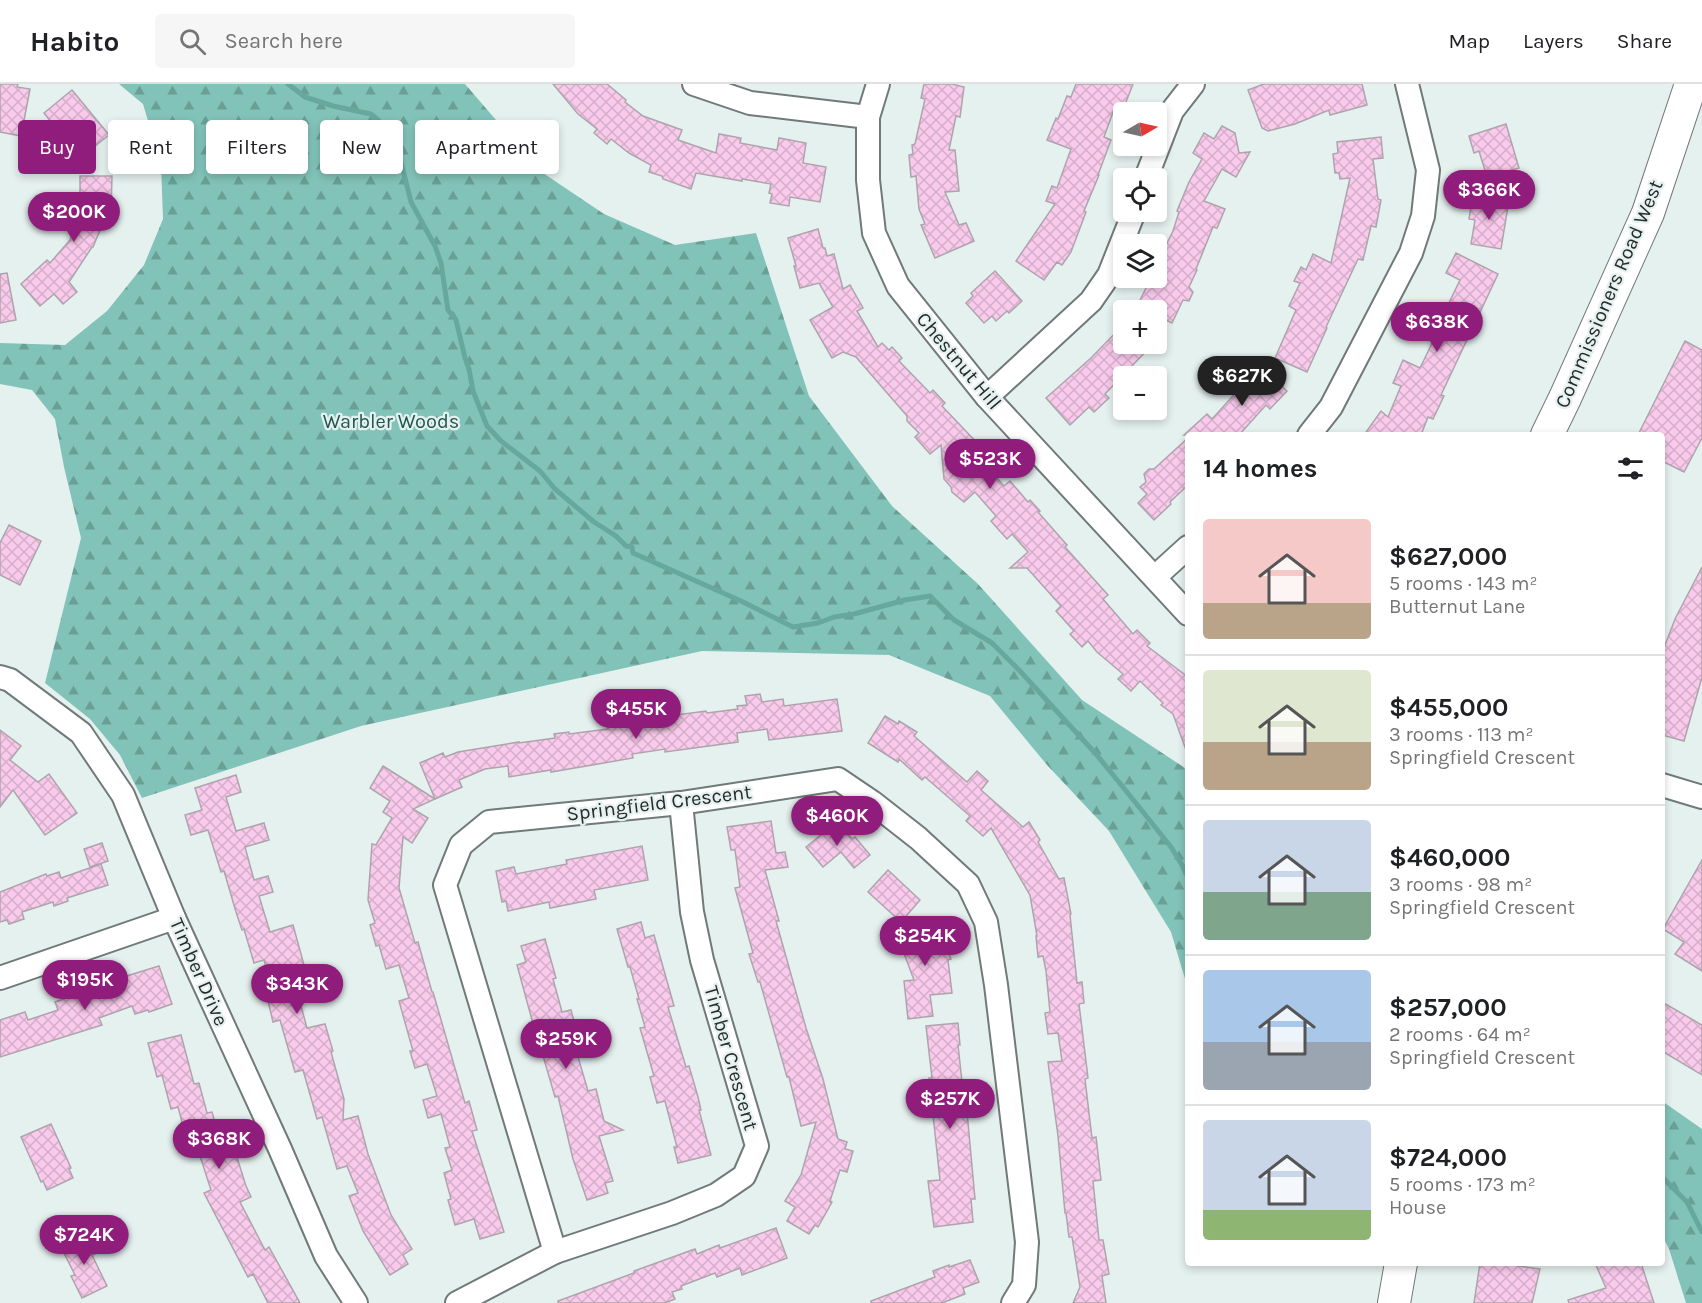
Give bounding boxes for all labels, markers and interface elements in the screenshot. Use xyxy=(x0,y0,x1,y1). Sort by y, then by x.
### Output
search box xyxy=(155,14,575,68)
text: Habito xyxy=(30,25,119,58)
icon: search xyxy=(176,25,209,58)
text: Search here xyxy=(224,28,343,54)
text: Map xyxy=(1448,29,1490,53)
text: Layers xyxy=(1523,29,1584,53)
text: Share xyxy=(1617,29,1672,53)
north arrow xyxy=(1113,102,1167,156)
map controls xyxy=(1113,102,1167,420)
chip: Buy xyxy=(18,120,96,174)
chip: Rent xyxy=(108,120,194,174)
chip: Filters xyxy=(206,120,308,174)
chip: New xyxy=(320,120,403,174)
chip: Apartment xyxy=(415,120,559,174)
button: locate xyxy=(1113,168,1167,222)
pin: $366K xyxy=(1447,170,1531,221)
street label: Commissioners Road West xyxy=(1550,176,1668,412)
text: $366K xyxy=(1457,178,1521,201)
pin: $200K xyxy=(32,192,116,243)
text: $200K xyxy=(42,200,106,223)
button: layers xyxy=(1113,234,1167,288)
button: + xyxy=(1113,300,1167,354)
pin: $638K xyxy=(1395,302,1479,353)
street label: Chestnut Hill xyxy=(912,308,1006,414)
text: $638K xyxy=(1405,310,1469,333)
pin: $627K xyxy=(1200,356,1284,407)
text: $627K xyxy=(1211,364,1273,387)
button: − xyxy=(1113,366,1167,420)
park label: Warbler Woods xyxy=(323,410,459,433)
pin: $523K xyxy=(948,439,1032,490)
text: $523K xyxy=(958,447,1022,470)
icon: filters xyxy=(1614,452,1647,485)
text: 14 homes xyxy=(1203,453,1317,484)
text: $627,000 xyxy=(1389,541,1507,572)
icon: home xyxy=(1251,543,1323,615)
text: 5 rooms · 143 m² xyxy=(1389,572,1538,595)
text: Butternut Lane xyxy=(1389,595,1525,618)
pin: $455K xyxy=(594,689,678,740)
text: $455,000 xyxy=(1389,692,1509,723)
icon: home xyxy=(1251,694,1323,766)
text: $455K xyxy=(605,697,667,720)
text: 3 rooms · 113 m² xyxy=(1389,723,1533,746)
text: Springfield Crescent xyxy=(1389,746,1575,769)
street label: Springfield Crescent xyxy=(565,780,753,826)
pin: $460K xyxy=(795,796,879,847)
text: $460K xyxy=(805,804,869,827)
text: $460,000 xyxy=(1389,842,1511,873)
icon: home xyxy=(1251,844,1323,916)
text: 3 rooms · 98 m² xyxy=(1389,873,1532,896)
text: Springfield Crescent xyxy=(1389,896,1575,919)
street label: Timber Drive xyxy=(165,915,233,1029)
pin: $254K xyxy=(883,916,967,967)
text: $254K xyxy=(894,924,956,947)
pin: $195K xyxy=(43,960,127,1011)
pin: $343K xyxy=(255,964,339,1015)
text: $195K xyxy=(56,968,114,991)
text: $343K xyxy=(265,972,329,995)
street label: Timber Crescent xyxy=(699,983,763,1133)
text: $257,000 xyxy=(1389,992,1507,1023)
icon: home xyxy=(1251,994,1323,1066)
pin: $259K xyxy=(524,1019,608,1070)
text: 2 rooms · 64 m² xyxy=(1389,1023,1531,1046)
text: $259K xyxy=(535,1027,597,1050)
text: Springfield Crescent xyxy=(1389,1046,1575,1069)
pin: $257K xyxy=(908,1079,992,1130)
text: $257K xyxy=(920,1087,980,1110)
pin: $368K xyxy=(177,1119,261,1170)
text: $368K xyxy=(187,1127,251,1150)
text: $724,000 xyxy=(1389,1142,1507,1173)
icon: home xyxy=(1251,1144,1323,1216)
text: 5 rooms · 173 m² xyxy=(1389,1173,1536,1196)
text: House xyxy=(1389,1196,1446,1219)
pin: $724K xyxy=(42,1215,126,1266)
text: $724K xyxy=(54,1223,114,1246)

